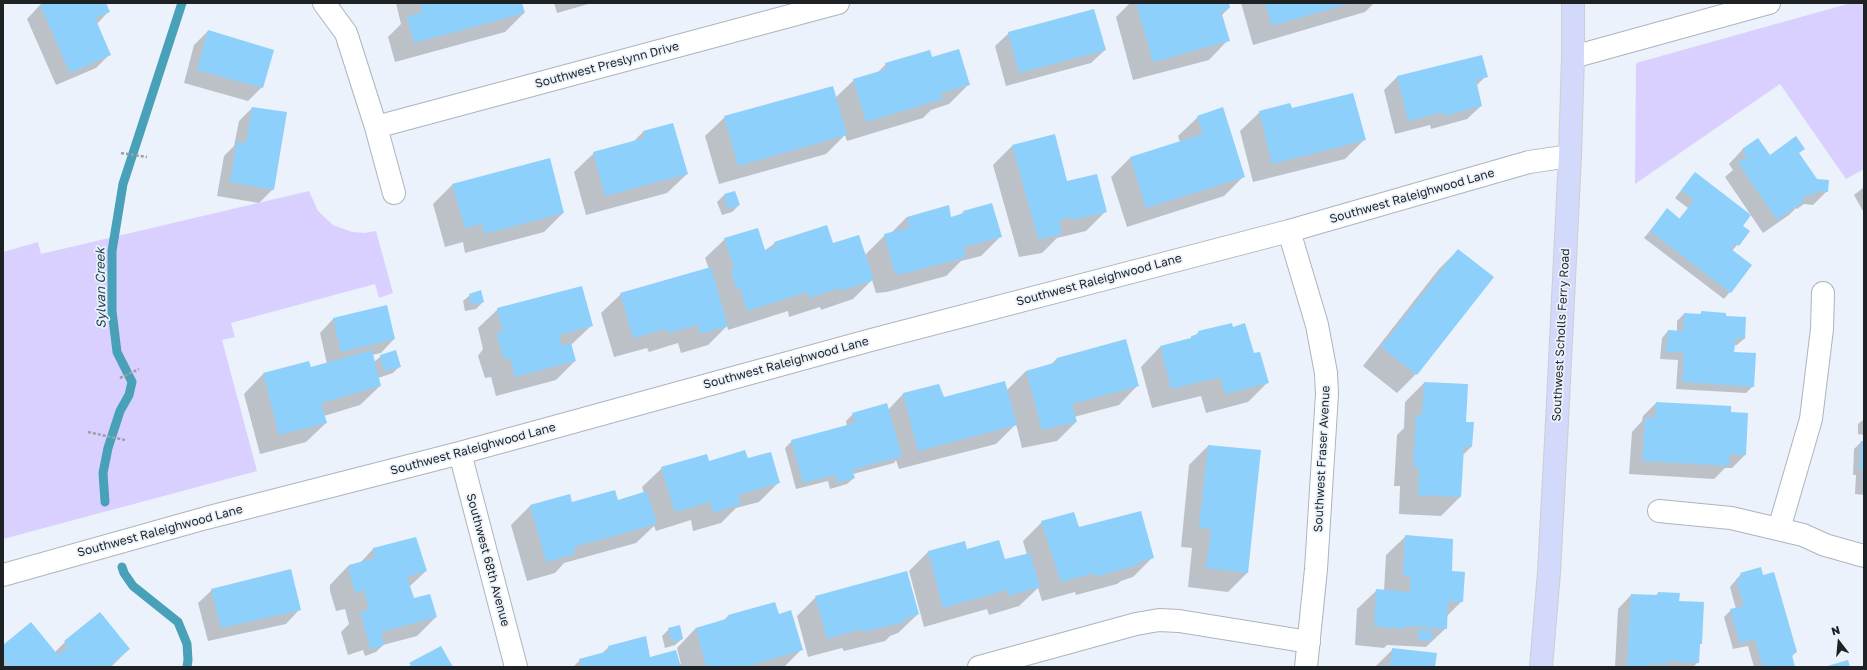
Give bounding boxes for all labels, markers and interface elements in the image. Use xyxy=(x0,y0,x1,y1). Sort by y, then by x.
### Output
street label: Southwest Preslynn Drive xyxy=(533,39,681,91)
street label: Southwest Raleighwood Lane xyxy=(1328,166,1496,226)
water label: Sylvan Creek xyxy=(92,247,110,329)
street label: Southwest Scholls Ferry Road xyxy=(1549,248,1573,422)
street label: Southwest Raleighwood Lane xyxy=(1015,251,1183,309)
street label: Southwest Raleighwood Lane xyxy=(702,334,870,392)
street label: Southwest Fraser Avenue xyxy=(1311,385,1333,533)
street label: Southwest Raleighwood Lane xyxy=(389,420,557,478)
street label: Southwest 68th Avenue xyxy=(463,492,513,628)
street label: Southwest Raleighwood Lane xyxy=(76,502,244,560)
north arrow xyxy=(1819,622,1859,662)
text: N xyxy=(1830,623,1841,637)

